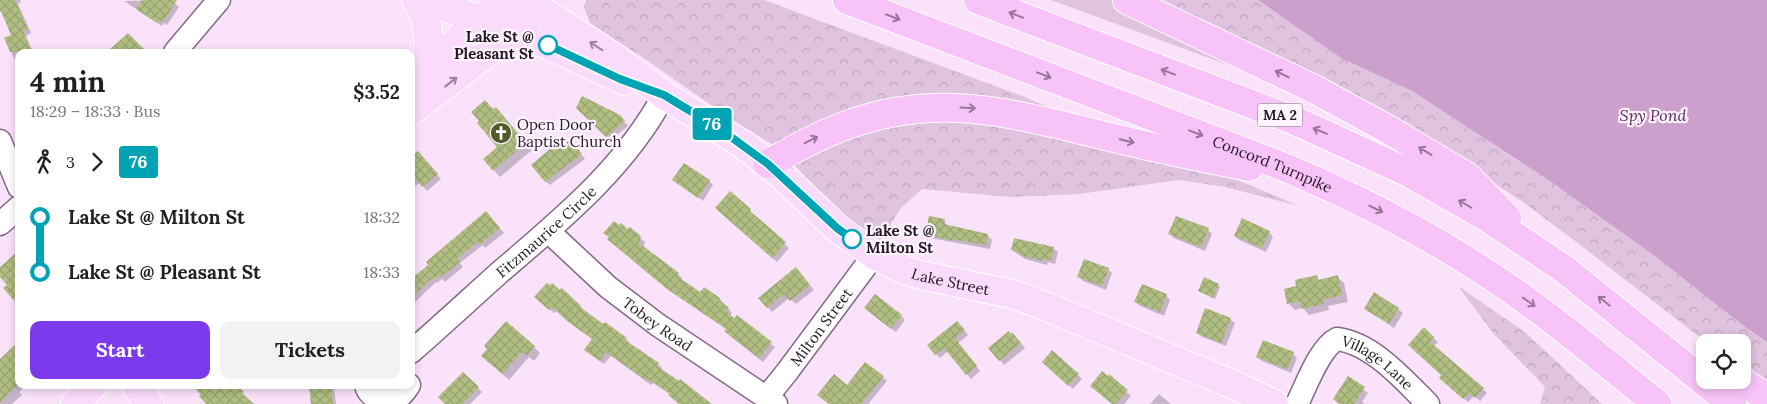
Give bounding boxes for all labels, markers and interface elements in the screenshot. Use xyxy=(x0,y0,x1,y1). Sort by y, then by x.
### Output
one-way arrow xyxy=(1009,9,1024,19)
one-way arrow xyxy=(884,13,900,22)
place label: Lake St @ Pleasant St xyxy=(454,27,535,63)
marker: Lake St @ Pleasant St xyxy=(538,35,558,55)
one-way arrow xyxy=(590,40,604,50)
text: 4 min xyxy=(30,64,105,100)
one-way arrow xyxy=(1161,67,1176,76)
one-way arrow xyxy=(1275,68,1290,78)
one-way arrow xyxy=(1036,71,1052,80)
one-way arrow xyxy=(444,77,457,88)
text: $3.52 xyxy=(353,80,400,104)
text: 18:29 – 18:33 · Bus xyxy=(30,101,160,121)
one-way arrow xyxy=(960,103,976,112)
road number: MA 2 xyxy=(1258,104,1302,126)
water label: Spy Pond xyxy=(1620,105,1687,125)
line badge: 76 xyxy=(690,108,734,140)
text: 76 xyxy=(703,112,721,135)
place label: Open Door Baptist Church xyxy=(517,115,622,151)
church icon: Open Door Baptist Church xyxy=(489,121,513,145)
one-way arrow xyxy=(1313,126,1328,135)
one-way arrow xyxy=(1188,129,1203,139)
street label: Concord Turnpike xyxy=(1210,131,1336,197)
one-way arrow xyxy=(803,135,818,144)
one-way arrow xyxy=(1118,137,1134,146)
one-way arrow xyxy=(1418,145,1432,155)
icon: walk xyxy=(30,148,58,176)
icon: forward xyxy=(83,148,111,176)
text: 76 xyxy=(129,150,148,173)
text: 3 xyxy=(66,152,75,172)
street label: Fitzmaurice Circle xyxy=(492,182,600,281)
one-way arrow xyxy=(1458,198,1472,208)
text: Lake St @ Milton St xyxy=(68,205,245,229)
one-way arrow xyxy=(1368,205,1383,214)
text: 18:32 xyxy=(364,207,400,227)
place label: Lake St @ Milton St xyxy=(866,221,934,257)
marker: Lake St @ Milton St xyxy=(842,229,862,249)
text: Lake St @ Pleasant St xyxy=(68,260,261,284)
text: 18:33 xyxy=(363,262,400,282)
street label: Lake Street xyxy=(909,263,992,299)
street label: Milton Street xyxy=(786,284,856,369)
street label: Tobey Road xyxy=(619,292,696,355)
one-way arrow xyxy=(1598,295,1611,306)
one-way arrow xyxy=(1522,297,1536,307)
button: Start xyxy=(30,321,210,379)
button: Tickets xyxy=(220,321,400,379)
street label: Village Lane xyxy=(1339,330,1418,393)
map controls xyxy=(1696,334,1751,389)
button: locate xyxy=(1696,334,1751,389)

